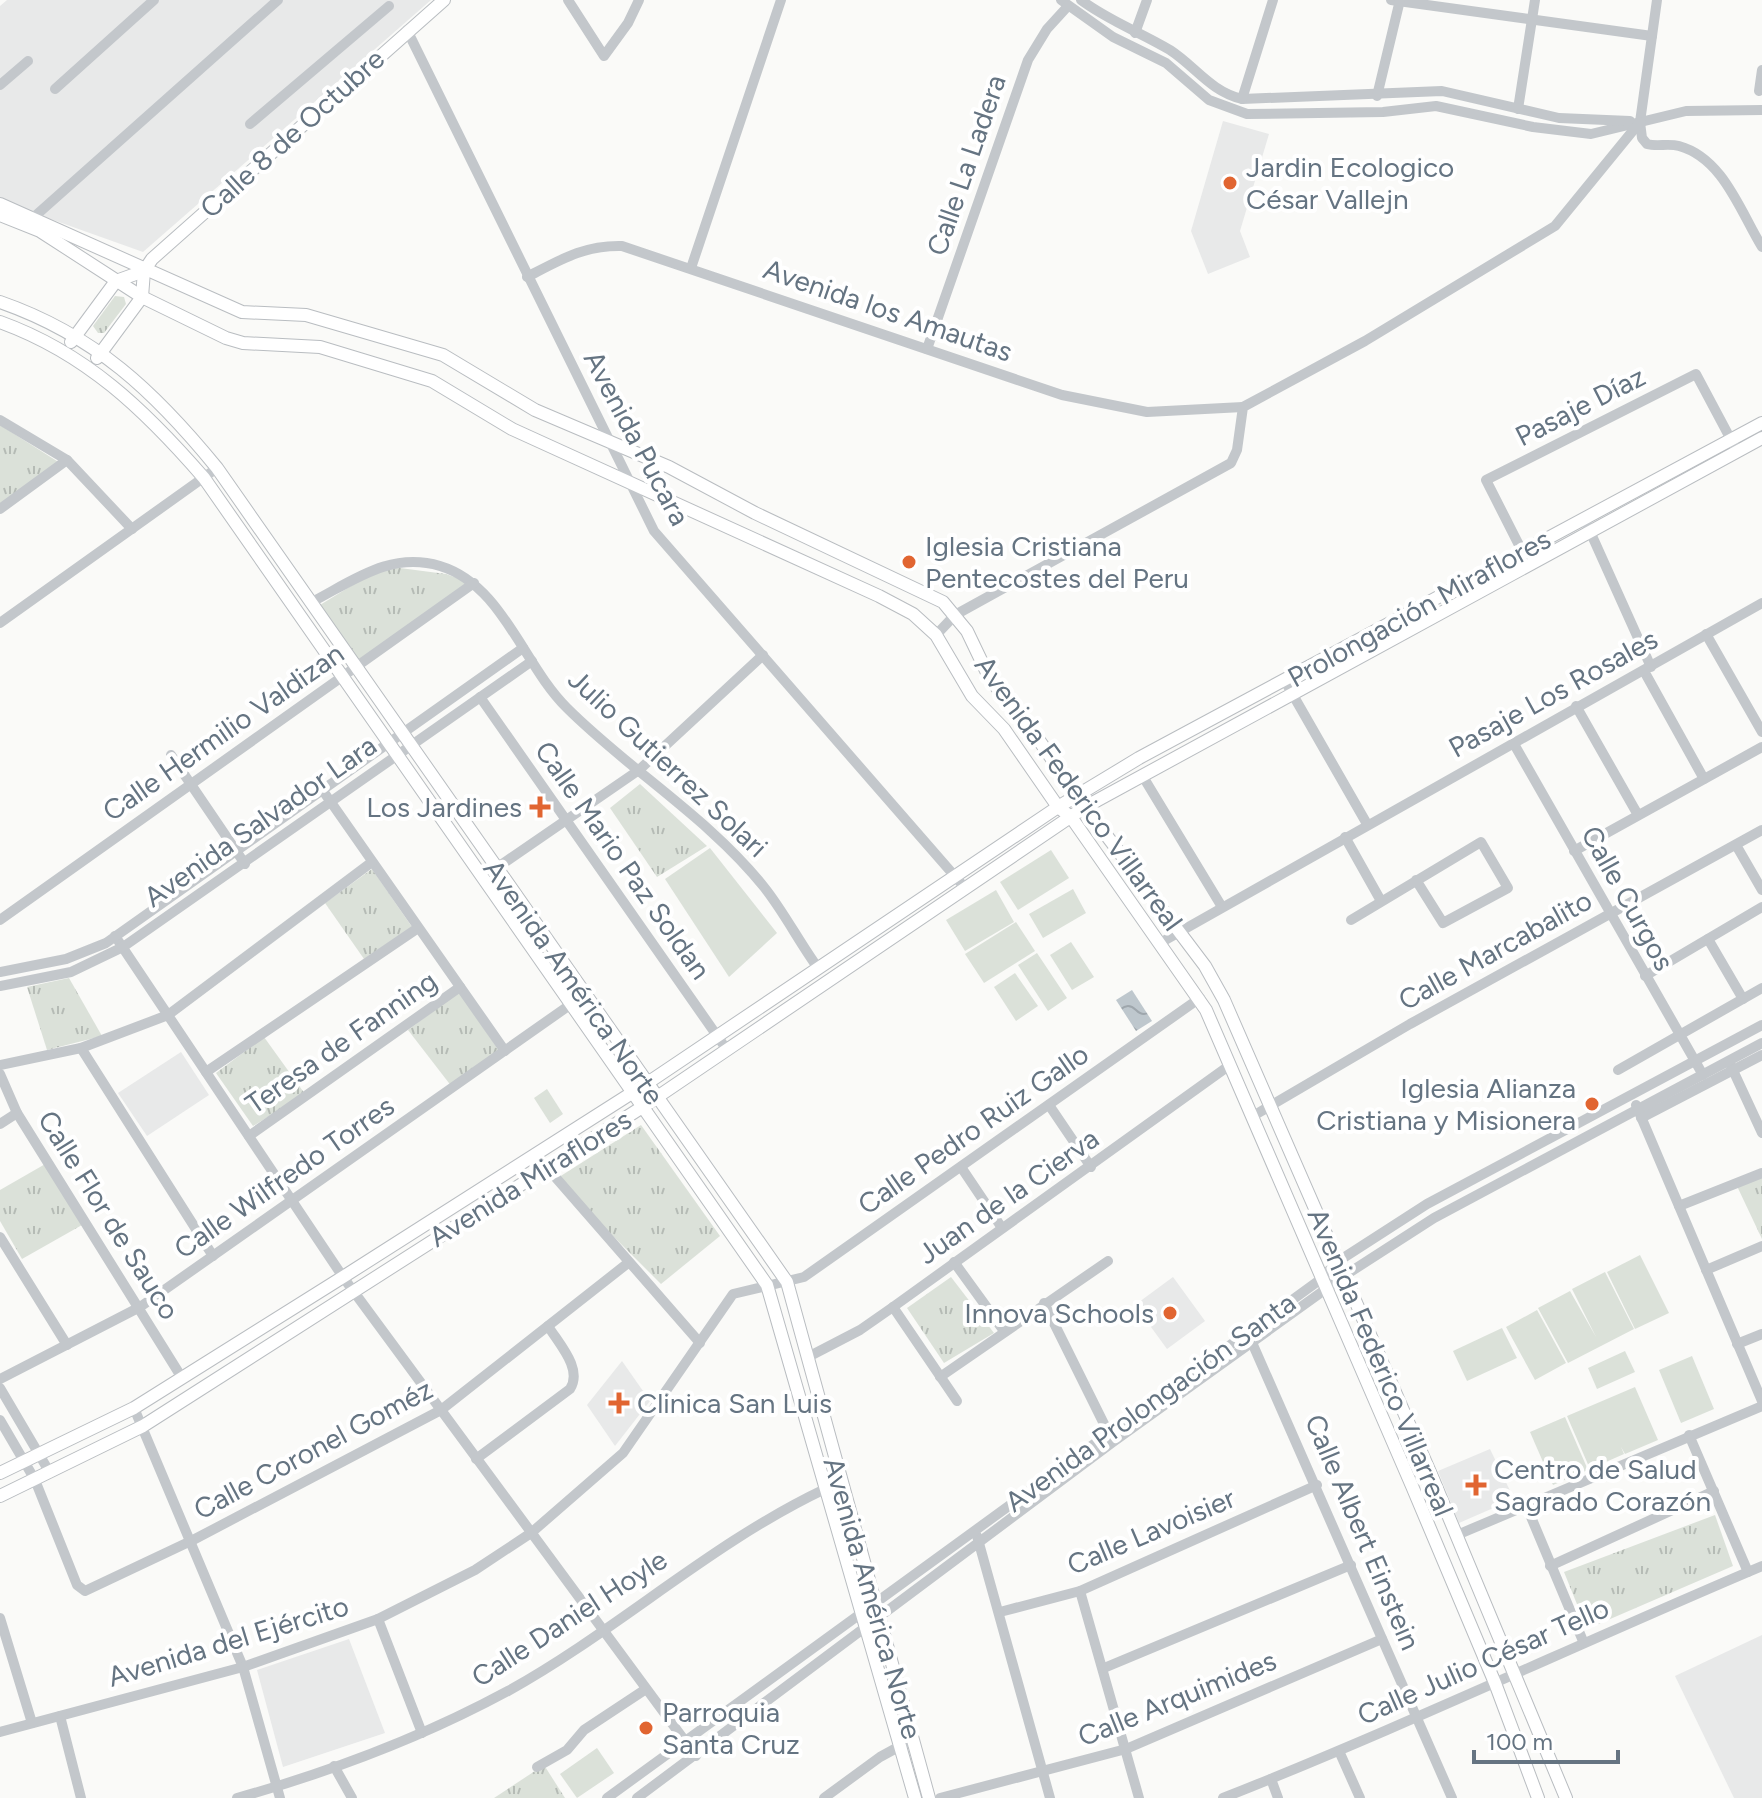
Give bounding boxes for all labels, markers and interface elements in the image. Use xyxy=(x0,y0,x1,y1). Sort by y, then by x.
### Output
street label: Calle 8 de Octubre xyxy=(193,41,391,225)
street label: Calle La Ladera xyxy=(919,70,1013,260)
place label: Jardin Ecologico César Vallejn xyxy=(1246,150,1454,216)
marker: Jardin Ecologico César Vallejn xyxy=(1221,174,1239,192)
street label: Avenida los Amautas xyxy=(759,251,1017,369)
street label: Avenida Pucara xyxy=(577,345,697,531)
street label: Pasaje Díaz xyxy=(1509,359,1651,453)
street label: Prolongación Miraflores xyxy=(1282,522,1556,694)
place label: Iglesia Cristiana Pentecostes del Peru xyxy=(925,529,1189,595)
marker: Iglesia Cristiana Pentecostes del Peru xyxy=(900,553,918,571)
street label: Pasaje Los Rosales xyxy=(1443,621,1663,765)
street label: Calle Hermilio Valdizan xyxy=(96,636,350,828)
street label: Avenida Federico Villarreal xyxy=(968,649,1190,937)
street label: Julio Gutierrez Solari xyxy=(561,662,775,864)
street label: Avenida Salvador Lara xyxy=(137,728,383,914)
street label: Calle Mario Paz Soldan xyxy=(528,734,718,986)
place label: Los Jardines xyxy=(366,790,522,824)
marker: Los Jardines xyxy=(529,796,551,818)
street label: Calle Curgos xyxy=(1574,820,1682,976)
street label: Avenida América Norte xyxy=(476,853,672,1111)
street label: Calle Marcabalito xyxy=(1392,883,1598,1017)
street label: Teresa de Fanning xyxy=(239,963,443,1121)
street label: Calle Pedro Ruiz Gallo xyxy=(851,1037,1095,1221)
place label: Iglesia Alianza Cristiana y Misionera xyxy=(1316,1071,1576,1137)
street label: Calle Wilfredo Torres xyxy=(168,1088,400,1266)
marker: Iglesia Alianza Cristiana y Misionera xyxy=(1583,1095,1601,1113)
street label: Avenida Miraflores xyxy=(422,1102,638,1254)
street label: Calle Flor de Sauco xyxy=(31,1104,187,1326)
street label: Juan de la Cierva xyxy=(911,1121,1105,1271)
street label: Avenida Federico Villarreal xyxy=(1301,1203,1461,1521)
street label: Avenida Prolongación Santa xyxy=(998,1285,1302,1519)
place label: Innova Schools xyxy=(964,1296,1154,1330)
marker: Innova Schools xyxy=(1161,1304,1179,1322)
street label: Calle Coronel Goméz xyxy=(188,1372,438,1526)
place label: Clinica San Luis xyxy=(637,1386,832,1420)
marker: Clinica San Luis xyxy=(608,1392,630,1414)
street label: Calle Albert Einstein xyxy=(1298,1409,1428,1655)
place label: Centro de Salud Sagrado Corazón xyxy=(1494,1452,1711,1518)
street label: Avenida América Norte xyxy=(816,1453,930,1743)
marker: Centro de Salud Sagrado Corazón xyxy=(1465,1474,1487,1496)
street label: Calle Lavoisier xyxy=(1062,1480,1240,1582)
street label: Calle Daniel Hoyle xyxy=(465,1542,673,1694)
street label: Avenida del Ejército xyxy=(104,1588,352,1694)
street label: Calle Julio César Tello xyxy=(1352,1590,1614,1732)
street label: Calle Arquimides xyxy=(1073,1643,1281,1753)
place label: Parroquia Santa Cruz xyxy=(662,1695,800,1761)
scale bar xyxy=(1474,1714,1618,1764)
marker: Parroquia Santa Cruz xyxy=(637,1719,655,1737)
text: 100 m xyxy=(1486,1727,1553,1756)

